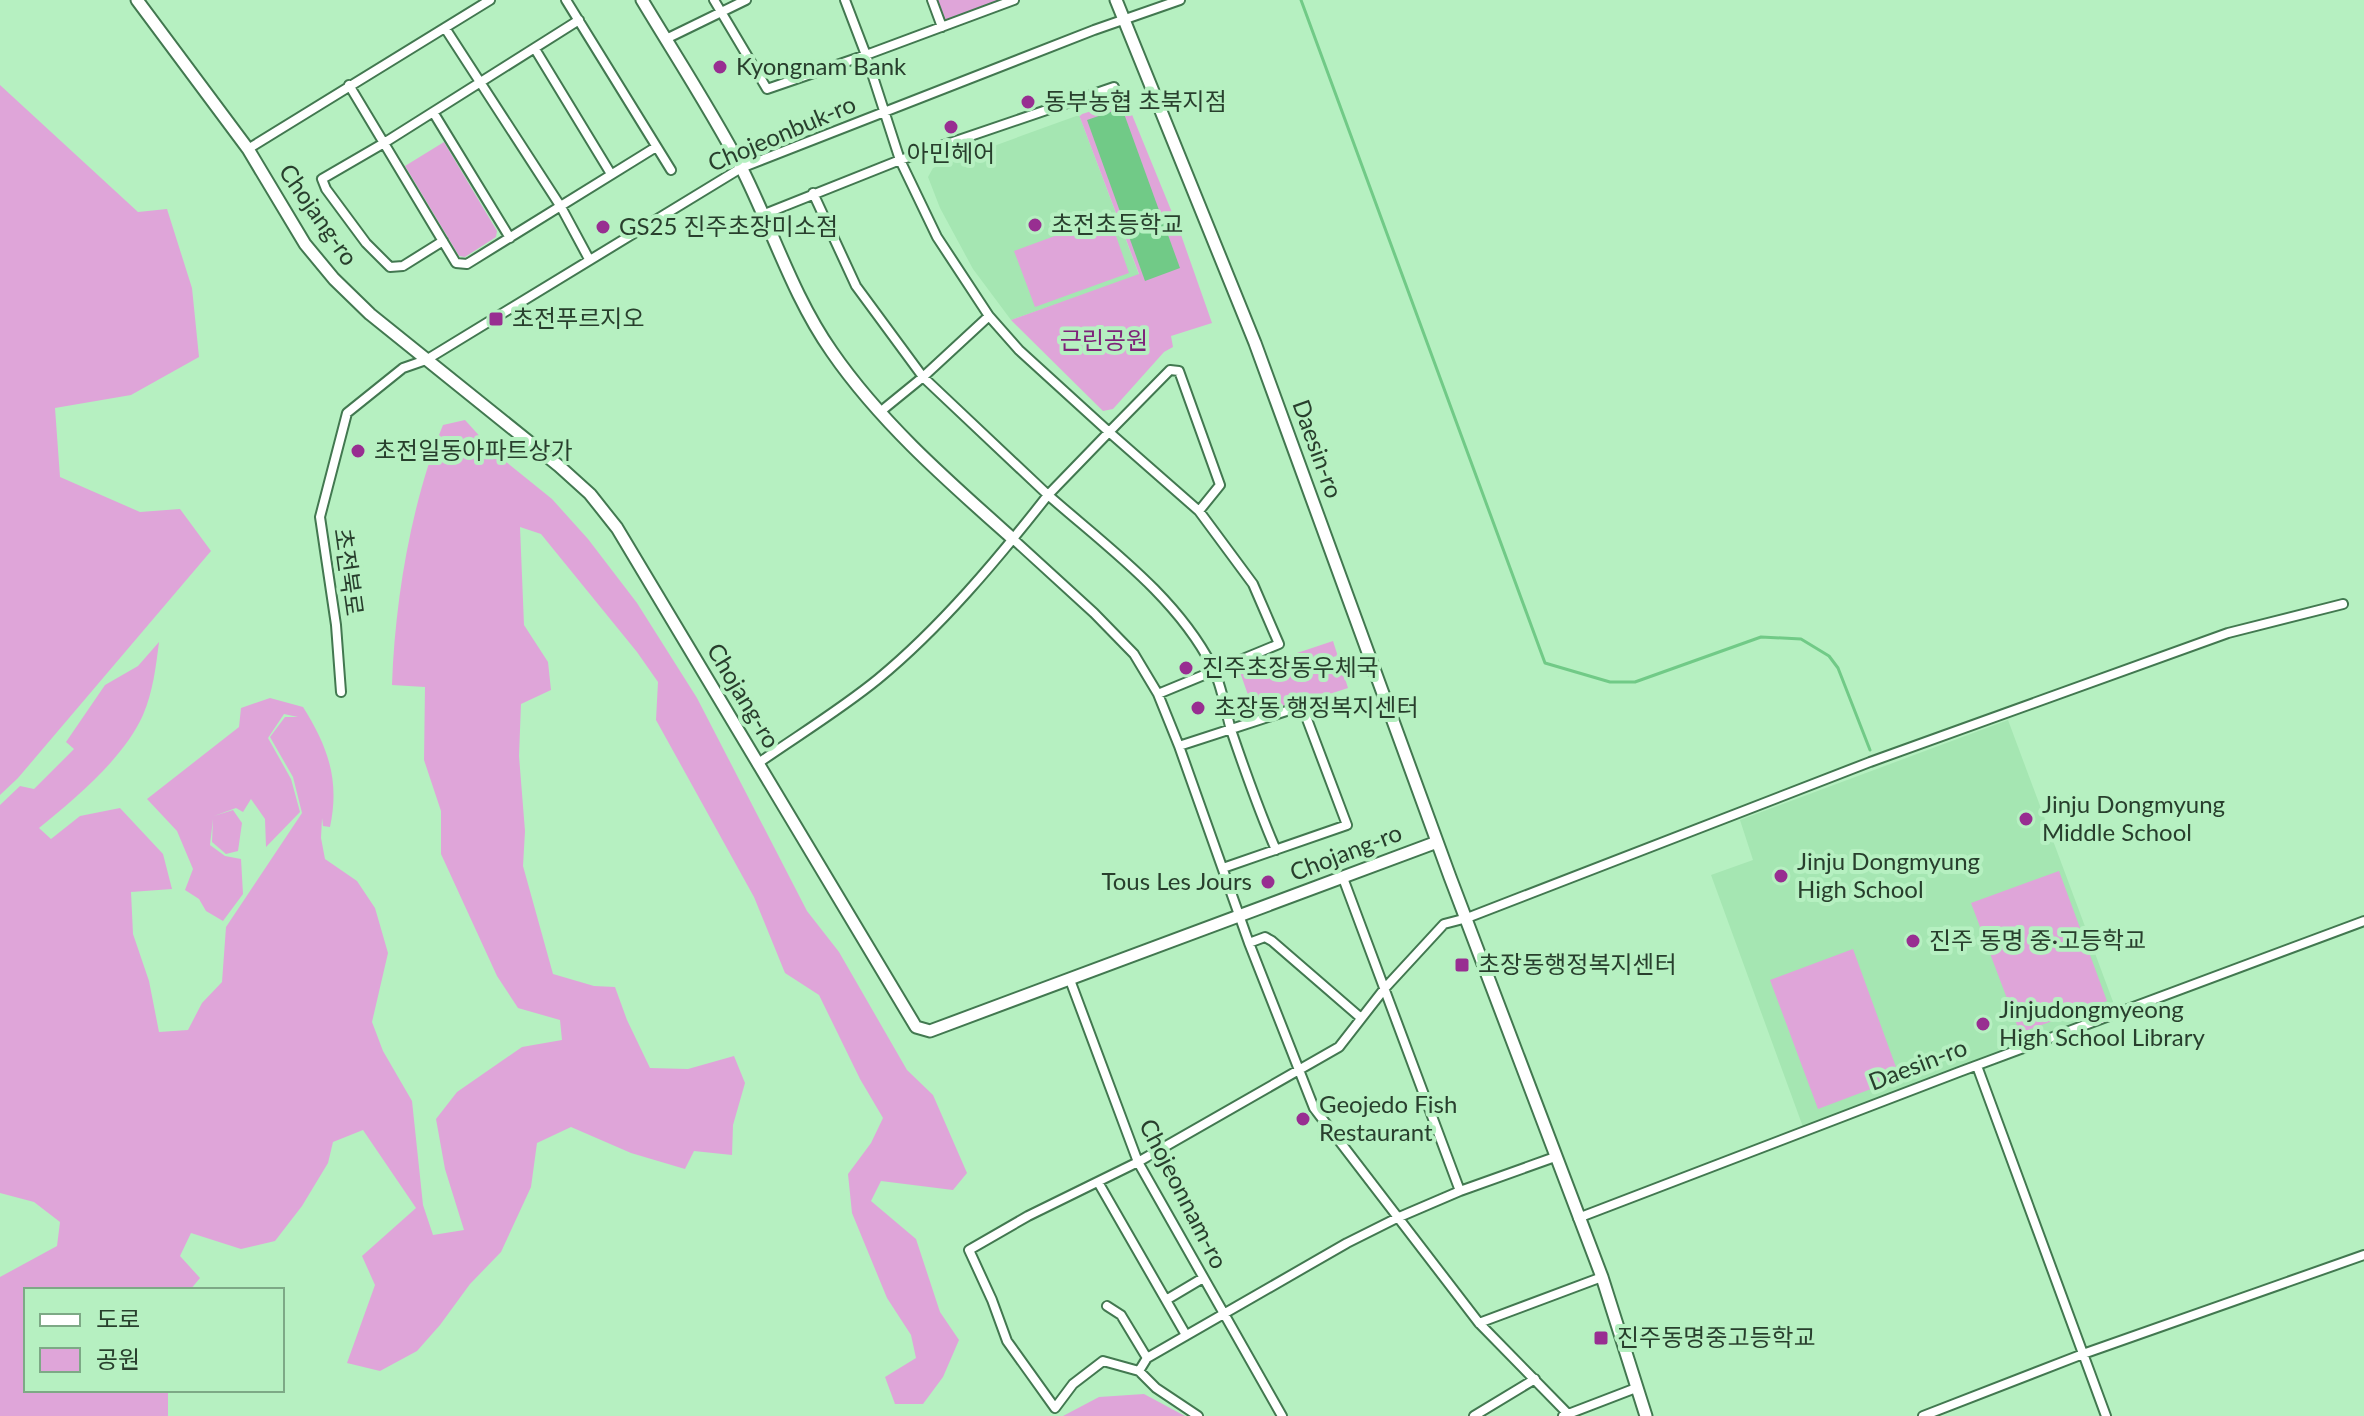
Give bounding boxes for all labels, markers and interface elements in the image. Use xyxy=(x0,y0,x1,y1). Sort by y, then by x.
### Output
place label: Kyongnam Bank xyxy=(736,51,907,80)
marker: Kyongnam Bank xyxy=(711,58,729,76)
place label: 동부농협 초북지점 xyxy=(1044,86,1227,115)
street label: Chojeonbuk-ro xyxy=(703,88,860,177)
marker: 동부농협 초북지점 xyxy=(1019,93,1037,111)
marker: 아민헤어 xyxy=(942,118,960,136)
place label: 아민헤어 xyxy=(907,138,995,167)
street label: Chojang-ro xyxy=(274,158,365,271)
place label: 초전초등학교 xyxy=(1051,209,1183,238)
place label: GS25 진주초장미소점 xyxy=(619,211,838,240)
marker: 초전초등학교 xyxy=(1026,216,1044,234)
marker: GS25 진주초장미소점 xyxy=(594,218,612,236)
place label: 초전푸르지오 xyxy=(512,303,644,332)
marker: 초전푸르지오 xyxy=(487,310,505,328)
park label: 근린공원 xyxy=(1060,325,1148,354)
street label: Daesin-ro xyxy=(1287,395,1350,502)
place label: 초전일동아파트상가 xyxy=(374,435,573,464)
marker: 초전일동아파트상가 xyxy=(349,442,367,460)
street label: 초전북로 xyxy=(329,526,370,618)
street label: Chojang-ro xyxy=(702,637,787,753)
place label: 진주초장동우체국 xyxy=(1202,652,1379,681)
marker: 진주초장동우체국 xyxy=(1177,659,1195,677)
place label: 초장동 행정복지센터 xyxy=(1214,692,1419,721)
marker: 초장동 행정복지센터 xyxy=(1189,699,1207,717)
place label: Jinju Dongmyung Middle School xyxy=(2042,789,2225,846)
marker: Jinju Dongmyung Middle School xyxy=(2017,810,2035,828)
street label: Chojang-ro xyxy=(1285,817,1405,886)
place label: Jinju Dongmyung High School xyxy=(1797,846,1980,903)
place label: Tous Les Jours xyxy=(1102,866,1252,895)
marker: Jinju Dongmyung High School xyxy=(1772,867,1790,885)
marker: Tous Les Jours xyxy=(1259,873,1277,891)
place label: 진주 동명 중·고등학교 xyxy=(1929,925,2146,954)
marker: 진주 동명 중·고등학교 xyxy=(1904,932,1922,950)
place label: 초장동행정복지센터 xyxy=(1478,949,1677,978)
marker: 초장동행정복지센터 xyxy=(1453,956,1471,974)
place label: Jinjudongmyeong High School Library xyxy=(1999,994,2205,1051)
marker: Jinjudongmyeong High School Library xyxy=(1974,1015,1992,1033)
street label: Daesin-ro xyxy=(1864,1032,1971,1096)
place label: Geojedo Fish Restaurant xyxy=(1319,1089,1457,1146)
marker: Geojedo Fish Restaurant xyxy=(1294,1110,1312,1128)
street label: Chojeonnam-ro xyxy=(1134,1114,1235,1273)
legend xyxy=(24,1288,284,1392)
text: 도로 xyxy=(96,1304,140,1333)
place label: 진주동명중고등학교 xyxy=(1617,1322,1816,1351)
marker: 진주동명중고등학교 xyxy=(1592,1329,1610,1347)
text: 공원 xyxy=(96,1344,140,1373)

